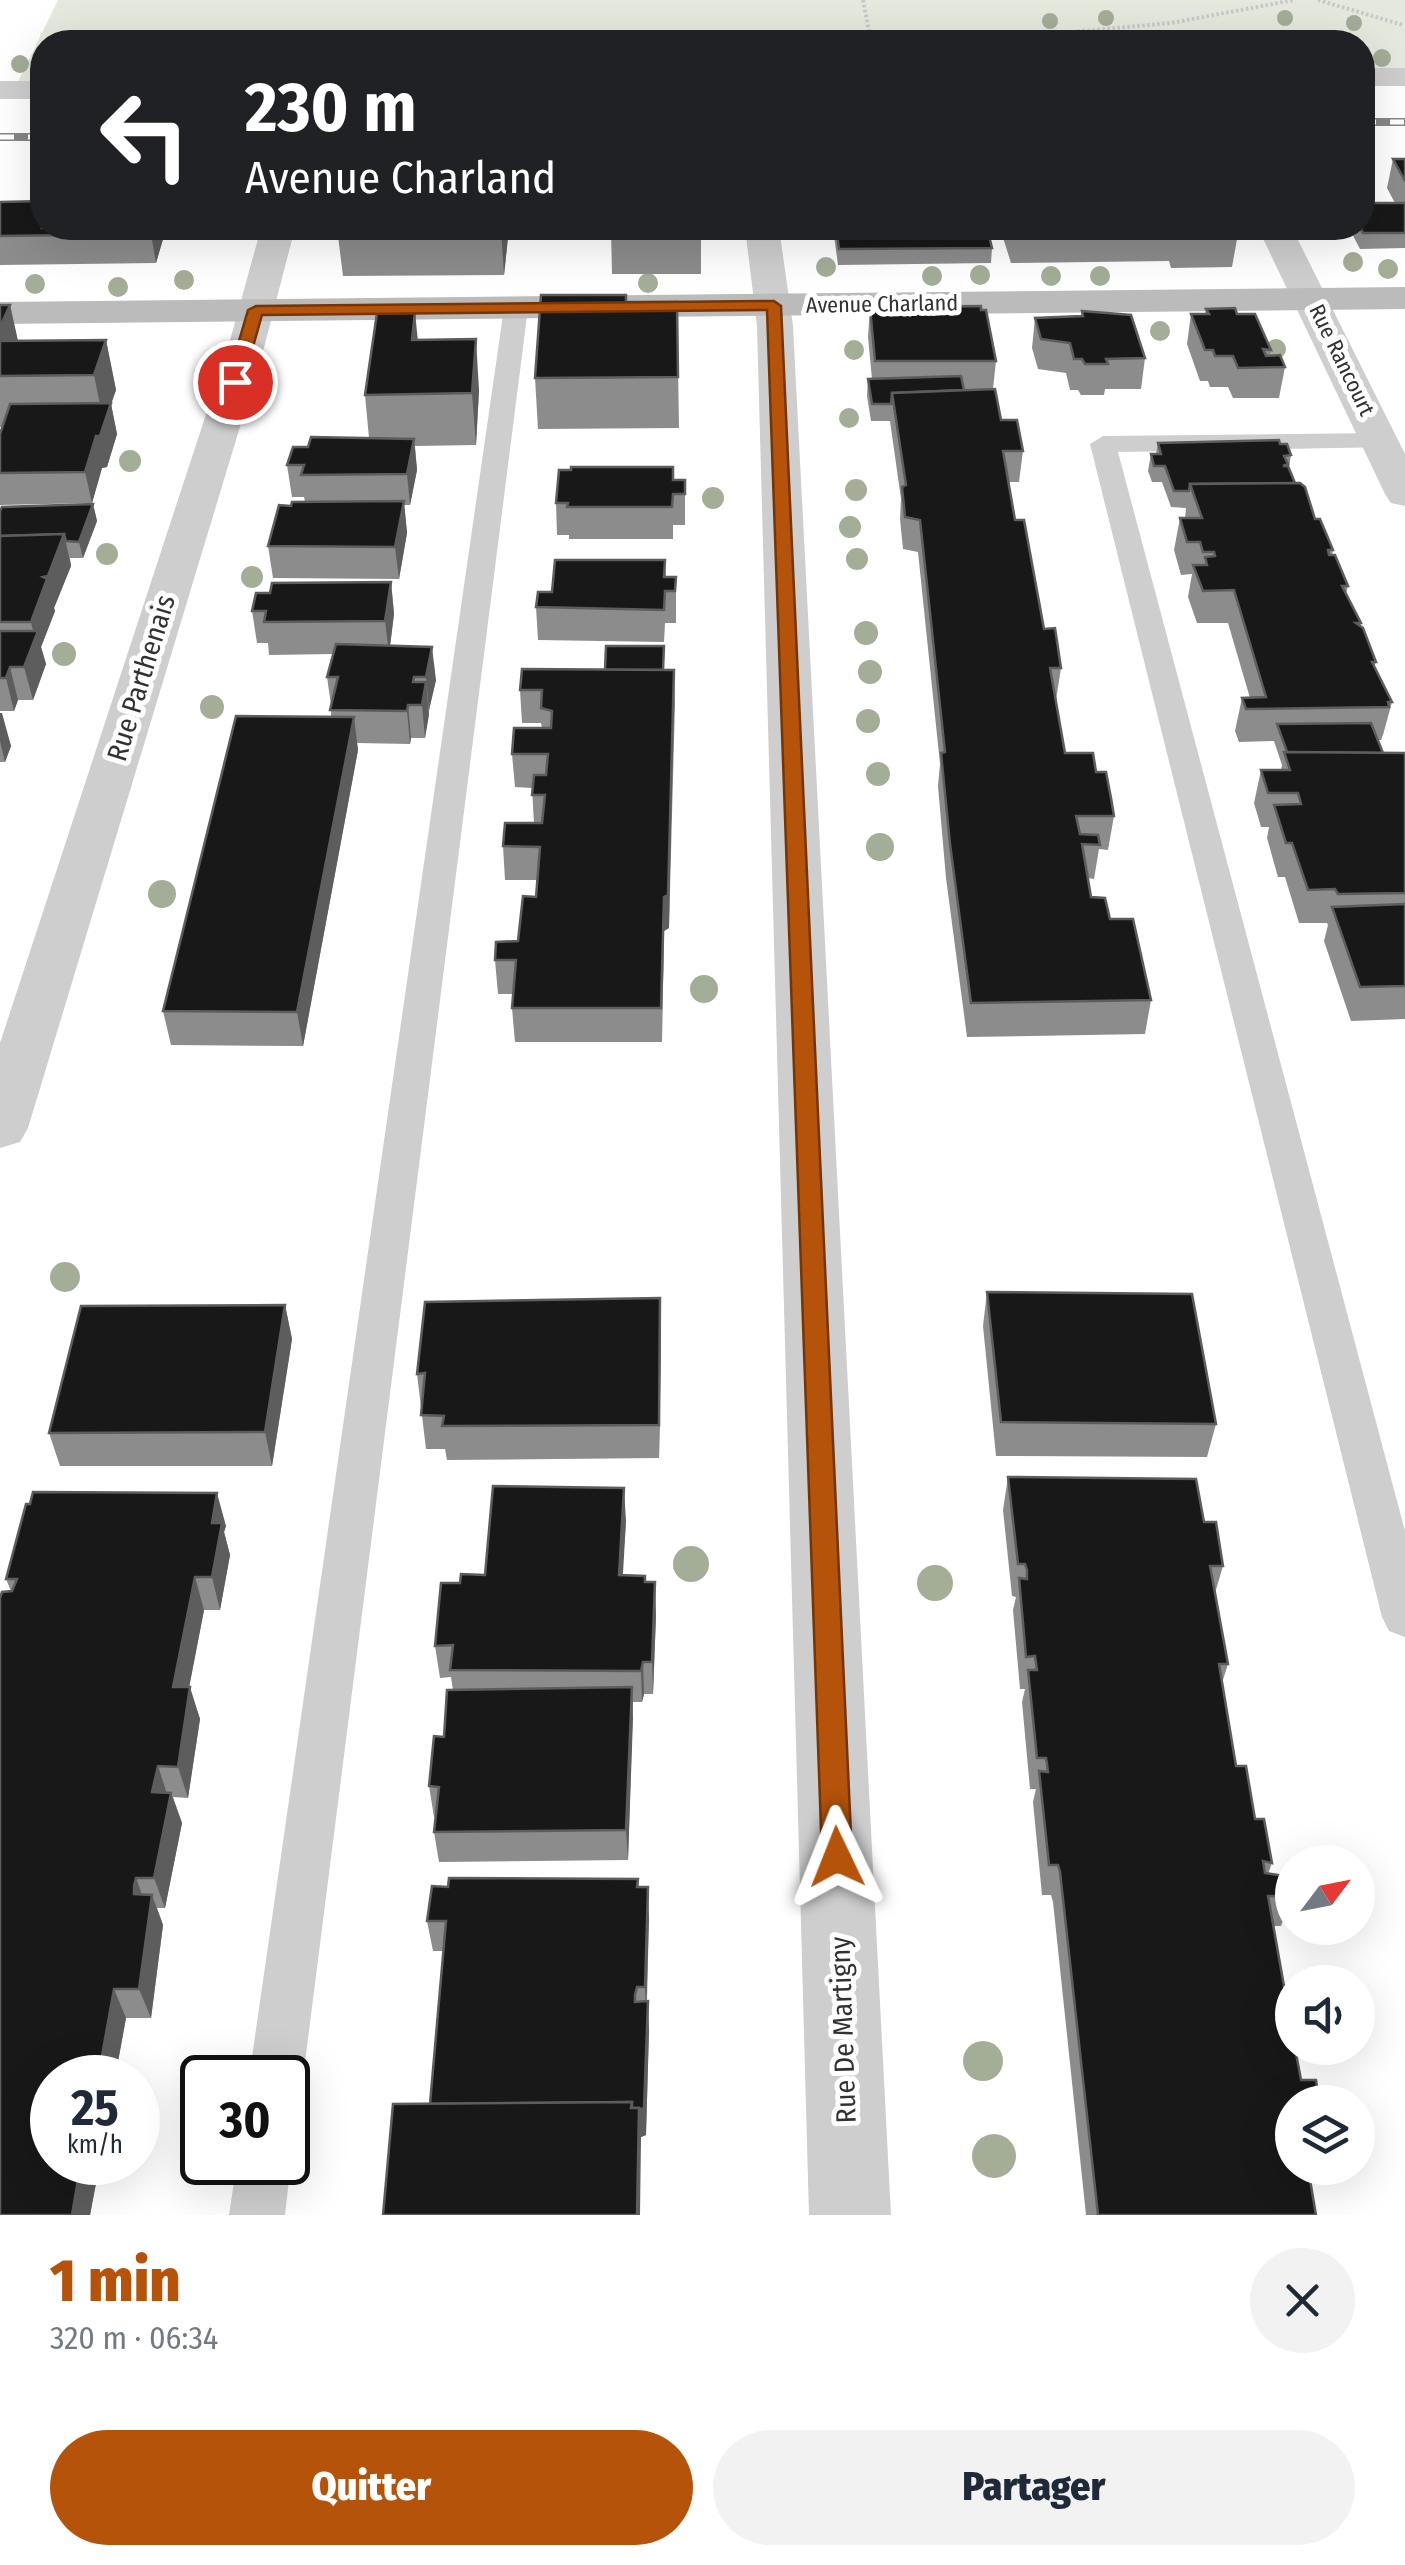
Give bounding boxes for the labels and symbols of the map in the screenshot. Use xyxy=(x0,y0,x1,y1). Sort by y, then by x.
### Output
street label: Avenue Charland xyxy=(806,289,958,319)
street label: Rue Rancourt xyxy=(1303,300,1381,421)
pin xyxy=(193,340,278,425)
street label: Rue Parthenais xyxy=(100,591,182,765)
position arrow xyxy=(785,1805,889,1909)
north arrow xyxy=(1275,1845,1375,1945)
street label: Rue De Martigny xyxy=(823,1936,863,2124)
speed limit sign: 30 xyxy=(180,2055,310,2185)

